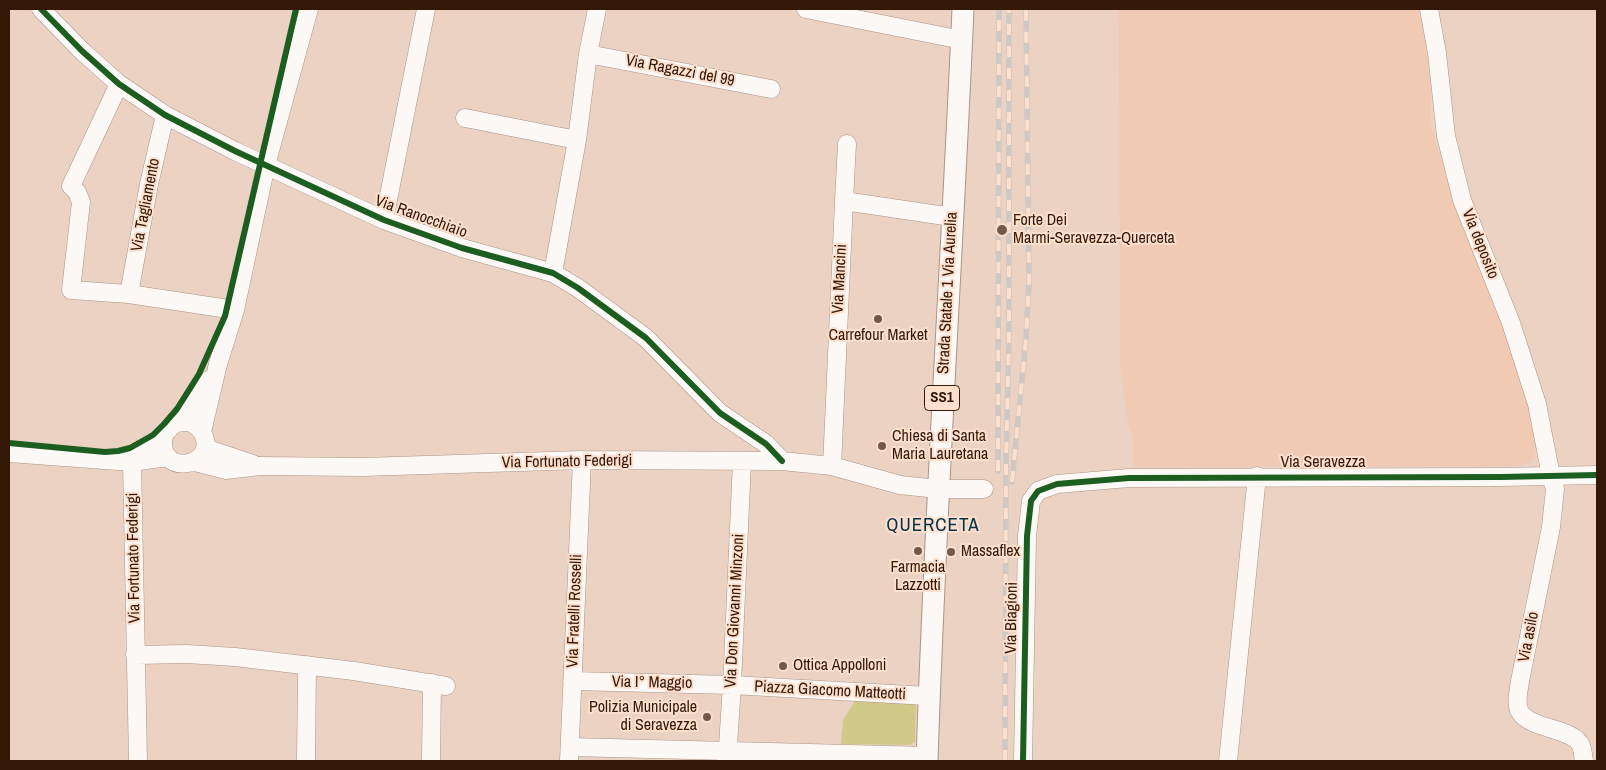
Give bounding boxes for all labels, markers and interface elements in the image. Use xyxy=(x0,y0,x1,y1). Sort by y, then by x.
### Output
street label: Via Ragazzi del 99 xyxy=(624,51,736,91)
street label: Via Tagliamento xyxy=(128,157,164,253)
street label: Via Ranocchiaio xyxy=(372,191,470,243)
street label: Via deposito xyxy=(1457,206,1503,282)
street label: Strada Statale 1 Via Aurelia xyxy=(934,211,962,375)
place label: Forte Dei Marmi-Seravezza-Querceta xyxy=(1013,211,1175,249)
marker: Forte Dei Marmi-Seravezza-Querceta xyxy=(995,223,1009,237)
street label: Via Mancini xyxy=(829,244,851,314)
marker: Carrefour Market xyxy=(872,313,884,325)
place label: Carrefour Market xyxy=(828,326,928,346)
road number: SS1 xyxy=(924,386,960,410)
place label: Chiesa di Santa Maria Lauretana xyxy=(892,427,988,465)
marker: Chiesa di Santa Maria Lauretana xyxy=(876,440,888,452)
street label: Via Fortunato Federigi xyxy=(502,451,632,473)
street label: Via Seravezza xyxy=(1280,453,1366,473)
street label: Via Fortunato Federigi xyxy=(123,493,145,623)
district label: QUERCETA xyxy=(885,515,981,537)
street label: Via Don Giovanni Minzoni xyxy=(721,533,749,689)
place label: Massaflex xyxy=(961,542,1020,562)
marker: Farmacia Lazzotti xyxy=(912,545,924,557)
marker: Massaflex xyxy=(945,546,957,558)
street label: Via Fratelli Rosselli xyxy=(563,554,587,668)
place label: Farmacia Lazzotti xyxy=(891,558,945,596)
street label: Via Biagioni xyxy=(1002,582,1022,654)
street label: Via asilo xyxy=(1515,610,1543,664)
place label: Ottica Appolloni xyxy=(793,656,886,676)
marker: Ottica Appolloni xyxy=(777,660,789,672)
street label: Via I° Maggio xyxy=(612,673,692,693)
street label: Piazza Giacomo Matteotti xyxy=(754,677,906,705)
place label: Polizia Municipale di Seravezza xyxy=(589,698,697,736)
marker: Polizia Municipale di Seravezza xyxy=(701,711,713,723)

